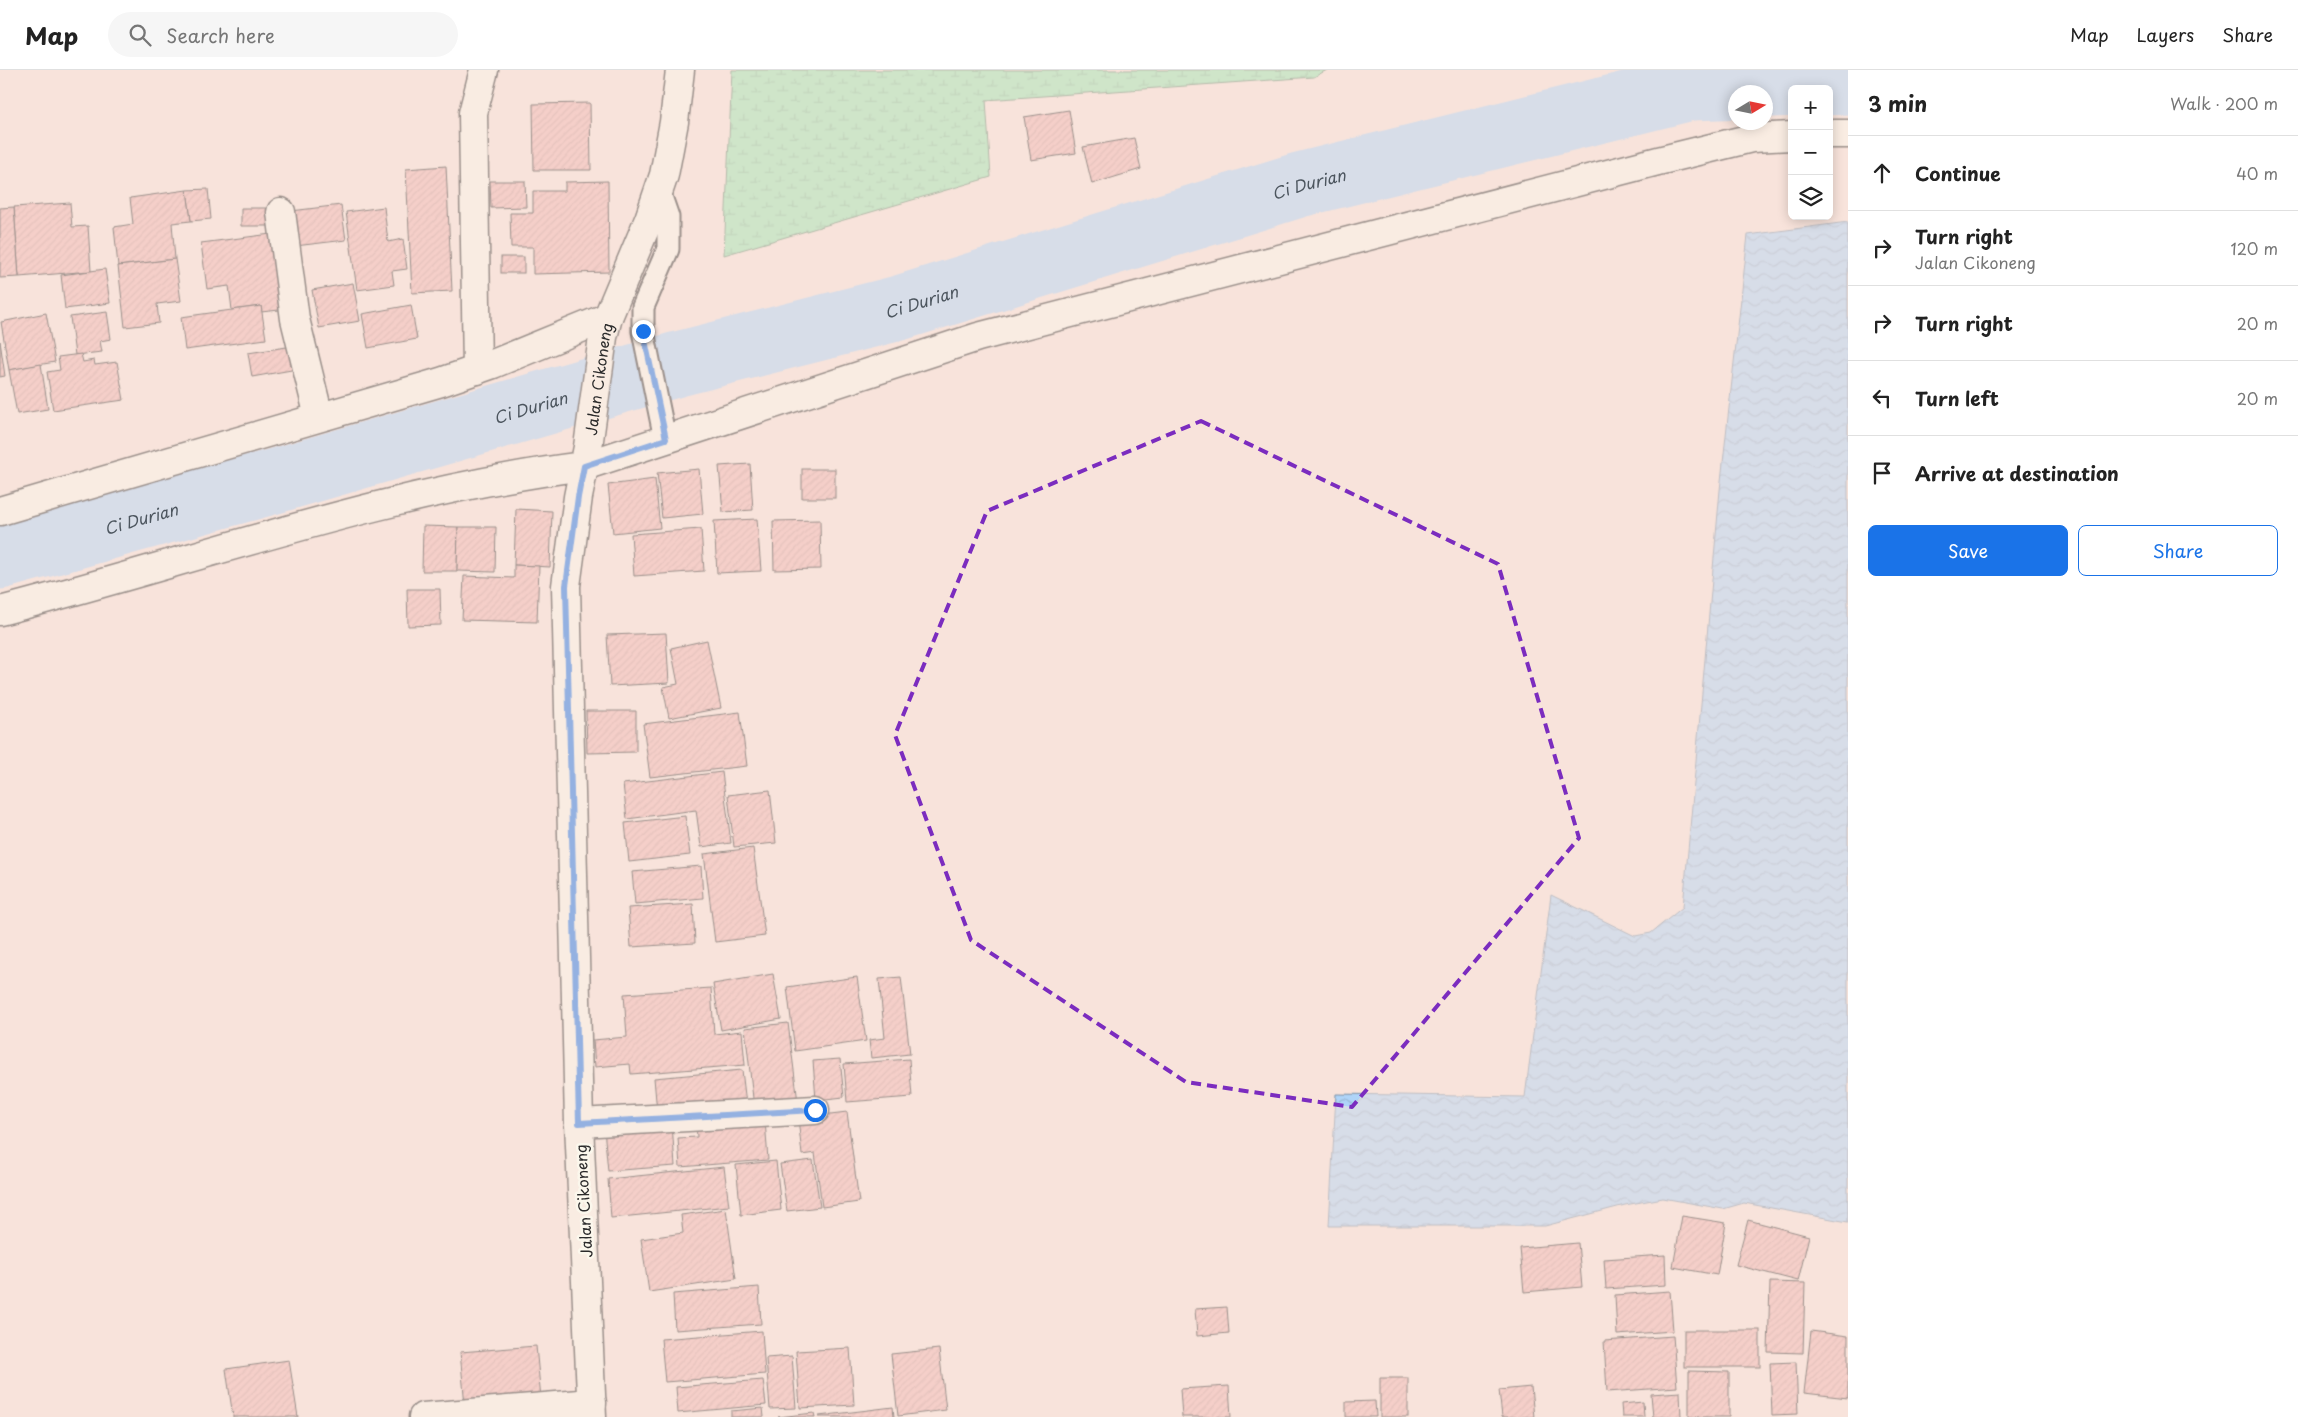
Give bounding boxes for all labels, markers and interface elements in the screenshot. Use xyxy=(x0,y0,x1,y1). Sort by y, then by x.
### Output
search box xyxy=(108,12,458,57)
text: Map xyxy=(25,17,78,53)
icon: search xyxy=(126,21,154,49)
text: Search here xyxy=(166,21,275,49)
text: Map xyxy=(2070,21,2109,48)
text: Layers xyxy=(2137,21,2194,48)
text: Share xyxy=(2222,21,2273,48)
north arrow xyxy=(1728,85,1773,130)
map controls xyxy=(1788,85,1833,220)
button: + xyxy=(1788,85,1833,130)
text: 3 min xyxy=(1868,87,1927,119)
text: Walk · 200 m xyxy=(2170,91,2278,115)
button: − xyxy=(1788,130,1833,175)
icon: ahead xyxy=(1868,159,1896,187)
text: Continue xyxy=(1915,159,2001,187)
text: 40 m xyxy=(2236,161,2278,185)
water label: Ci Durian xyxy=(1268,162,1349,205)
button: layers xyxy=(1788,175,1833,220)
text: Turn right xyxy=(1915,222,2013,250)
icon: right xyxy=(1868,234,1896,262)
text: 120 m xyxy=(2231,236,2278,260)
text: Jalan Cikoneng xyxy=(1915,250,2036,274)
water label: Ci Durian xyxy=(882,278,962,323)
icon: right xyxy=(1868,309,1896,337)
text: Turn right xyxy=(1915,309,2013,337)
text: 20 m xyxy=(2237,311,2278,335)
street label: Jalan Cikoneng xyxy=(578,320,618,437)
route end xyxy=(632,320,655,343)
water label: Ci Durian xyxy=(490,384,571,429)
icon: left xyxy=(1868,384,1896,412)
text: Turn left xyxy=(1915,384,1999,412)
text: 20 m xyxy=(2237,386,2278,410)
icon: arrive xyxy=(1868,459,1896,487)
text: Arrive at destination xyxy=(1915,459,2119,487)
water label: Ci Durian xyxy=(101,496,182,540)
button: Save xyxy=(1868,525,2068,576)
button: Share xyxy=(2078,525,2278,576)
route start xyxy=(804,1099,827,1122)
street label: Jalan Cikoneng xyxy=(569,1144,597,1258)

